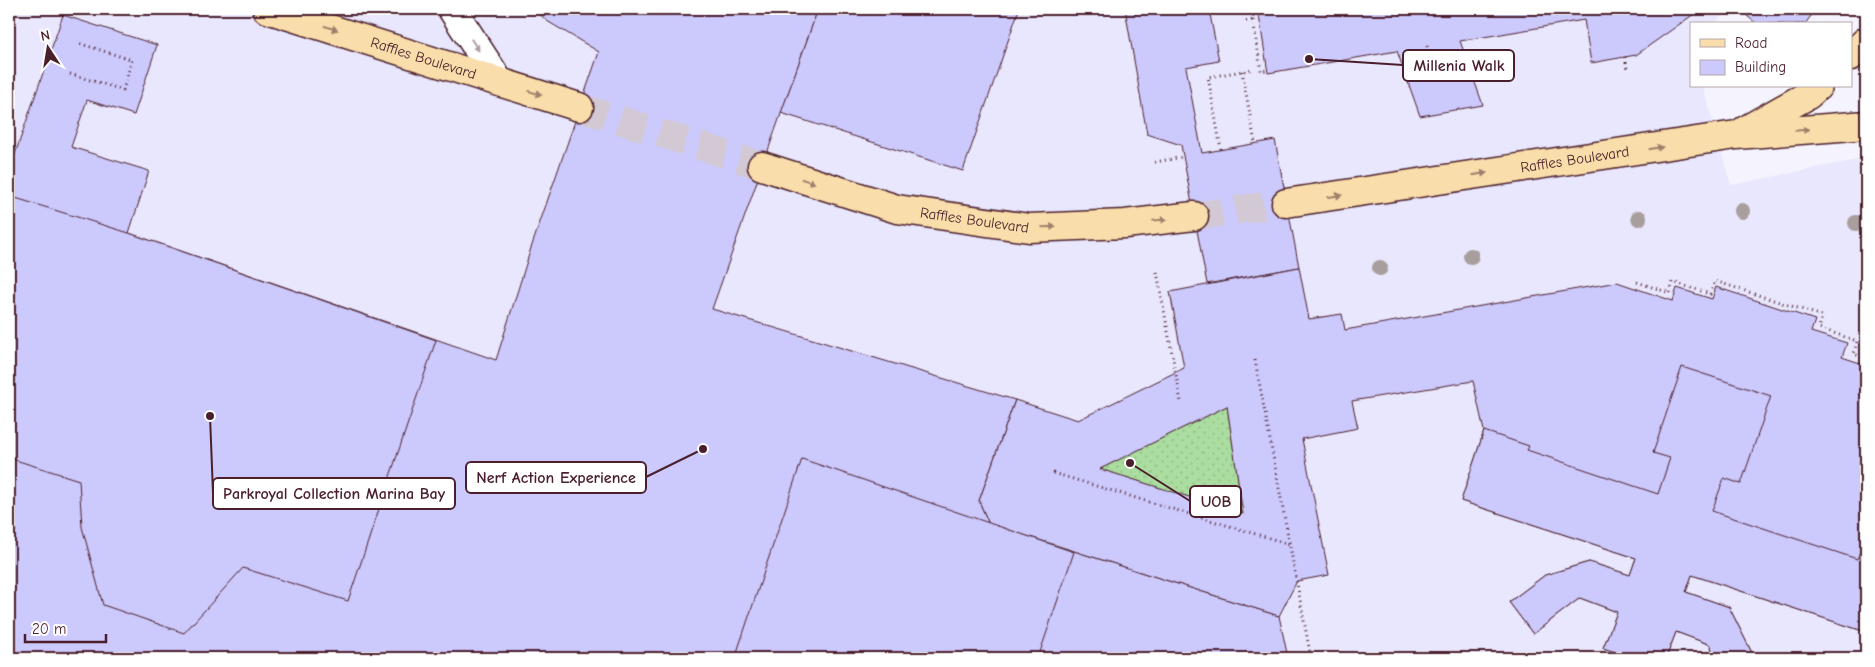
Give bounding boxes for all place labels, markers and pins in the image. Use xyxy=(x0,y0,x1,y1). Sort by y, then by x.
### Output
callout: Millenia Walk xyxy=(1403,50,1514,81)
callout: Nerf Action Experience xyxy=(466,462,646,493)
callout: Parkroyal Collection Marina Bay xyxy=(213,478,455,509)
callout: UOB xyxy=(1190,486,1241,517)

